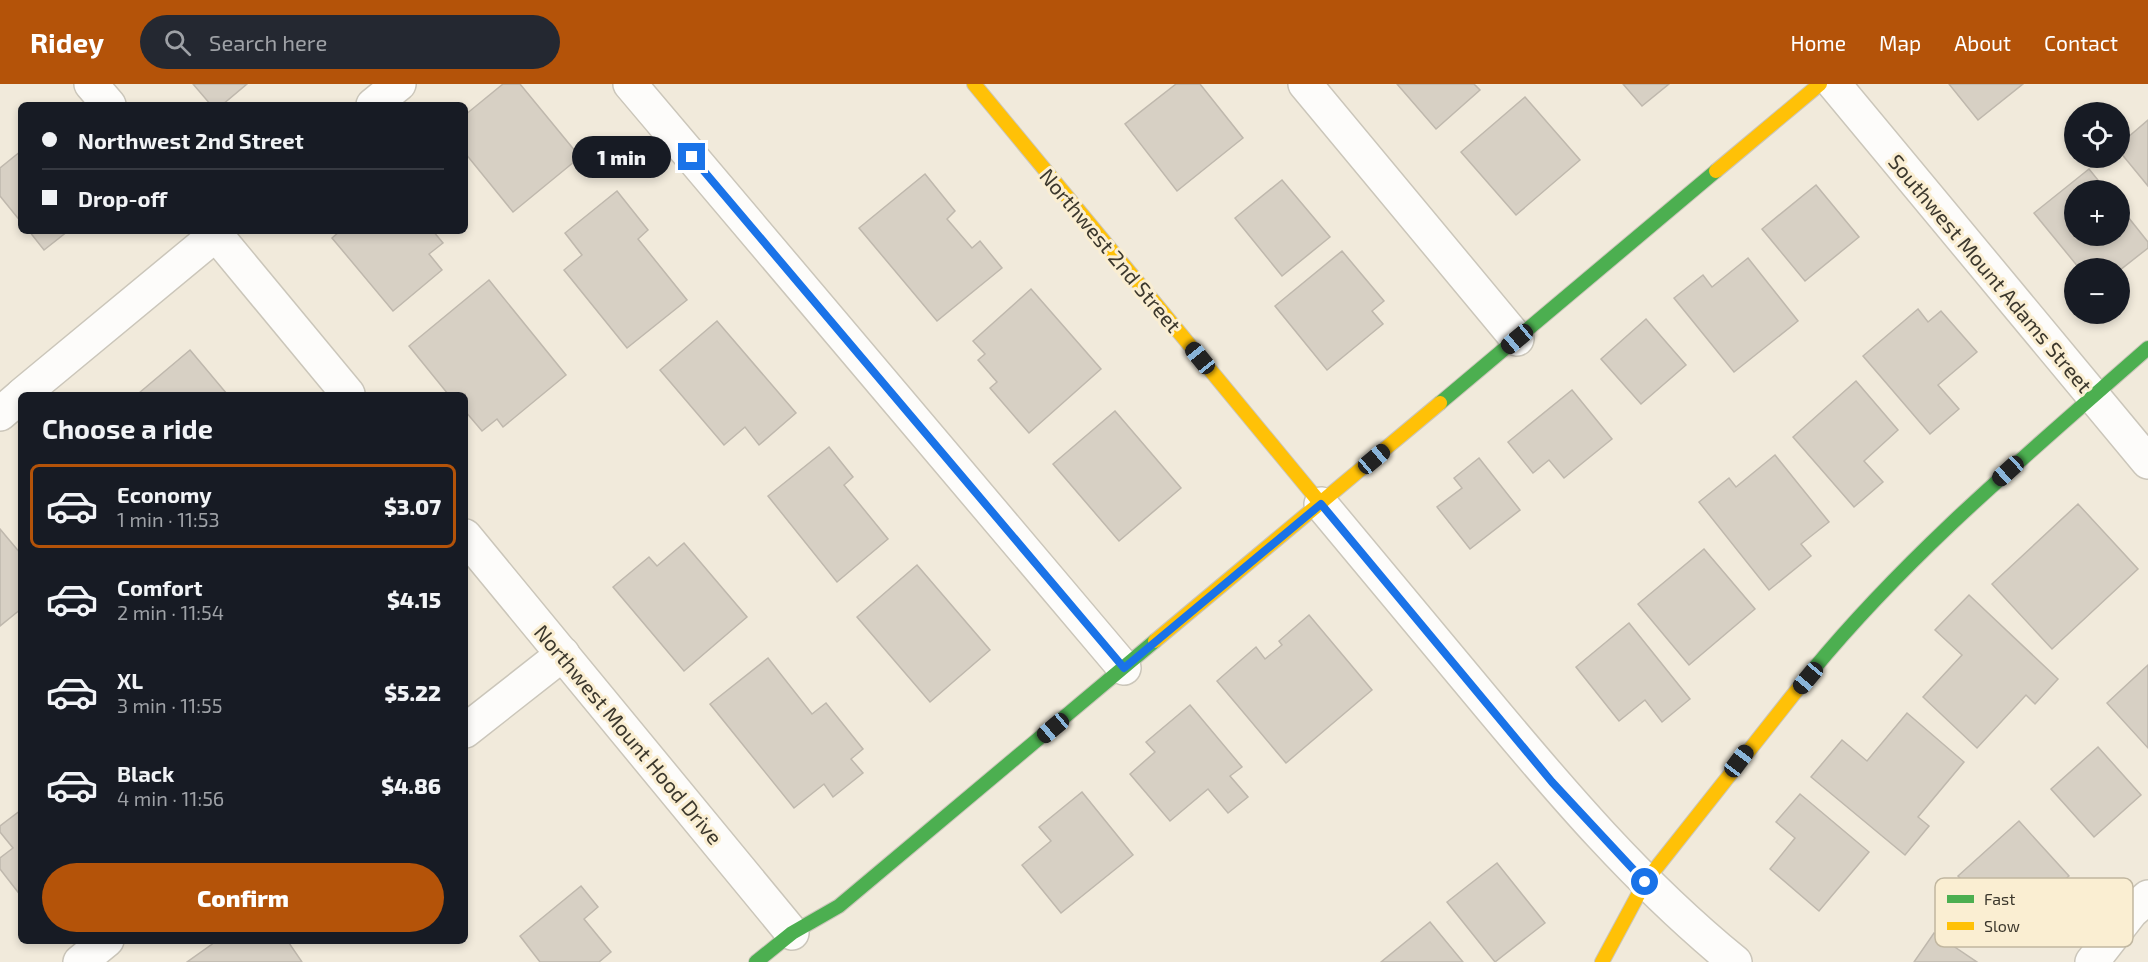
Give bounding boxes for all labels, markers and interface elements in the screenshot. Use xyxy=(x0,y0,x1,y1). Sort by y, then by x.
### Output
search box xyxy=(140,15,560,69)
text: Ridey xyxy=(30,25,104,59)
icon: search xyxy=(161,26,194,59)
text: Search here xyxy=(209,29,327,55)
text: Home xyxy=(1790,30,1846,55)
text: Map xyxy=(1879,30,1921,55)
text: About xyxy=(1954,30,2011,55)
text: Contact xyxy=(2044,30,2118,55)
map controls xyxy=(2064,102,2130,324)
button: locate xyxy=(2064,102,2130,168)
text: Northwest 2nd Street xyxy=(78,127,304,153)
callout: 1 min xyxy=(572,136,671,178)
route end xyxy=(678,143,705,170)
text: 1 min xyxy=(597,145,646,169)
street label: Southwest Mount Adams Street xyxy=(1884,149,2098,397)
street label: Northwest 2nd Street xyxy=(1035,163,1187,337)
button: + xyxy=(2064,180,2130,246)
text: Drop-off xyxy=(78,185,167,211)
button: − xyxy=(2064,258,2130,324)
car xyxy=(1497,321,1537,357)
car xyxy=(1182,338,1218,378)
text: Choose a ride xyxy=(42,412,213,444)
car xyxy=(1354,441,1394,477)
car xyxy=(1989,452,2027,490)
icon: car xyxy=(45,479,99,533)
text: Economy xyxy=(117,481,212,507)
text: $3.07 xyxy=(384,493,441,519)
text: 1 min · 11:53 xyxy=(117,507,220,531)
icon: car xyxy=(45,572,99,626)
text: Comfort xyxy=(117,574,202,600)
text: $4.15 xyxy=(387,586,441,612)
text: 2 min · 11:54 xyxy=(117,600,224,624)
street label: Northwest Mount Hood Drive xyxy=(530,619,728,849)
car xyxy=(1790,658,1826,698)
icon: car xyxy=(45,665,99,719)
text: XL xyxy=(117,667,143,693)
text: $5.22 xyxy=(384,679,441,705)
text: 3 min · 11:55 xyxy=(117,693,222,717)
car xyxy=(1033,710,1073,746)
car xyxy=(1721,741,1757,781)
icon: car xyxy=(45,758,99,812)
text: Black xyxy=(117,760,174,786)
text: $4.86 xyxy=(381,772,441,798)
text: 4 min · 11:56 xyxy=(117,786,224,810)
button: Confirm xyxy=(42,863,444,932)
route start xyxy=(1631,868,1658,895)
legend xyxy=(1935,878,2133,947)
text: Fast xyxy=(1984,889,2015,908)
text: Slow xyxy=(1984,916,2020,935)

